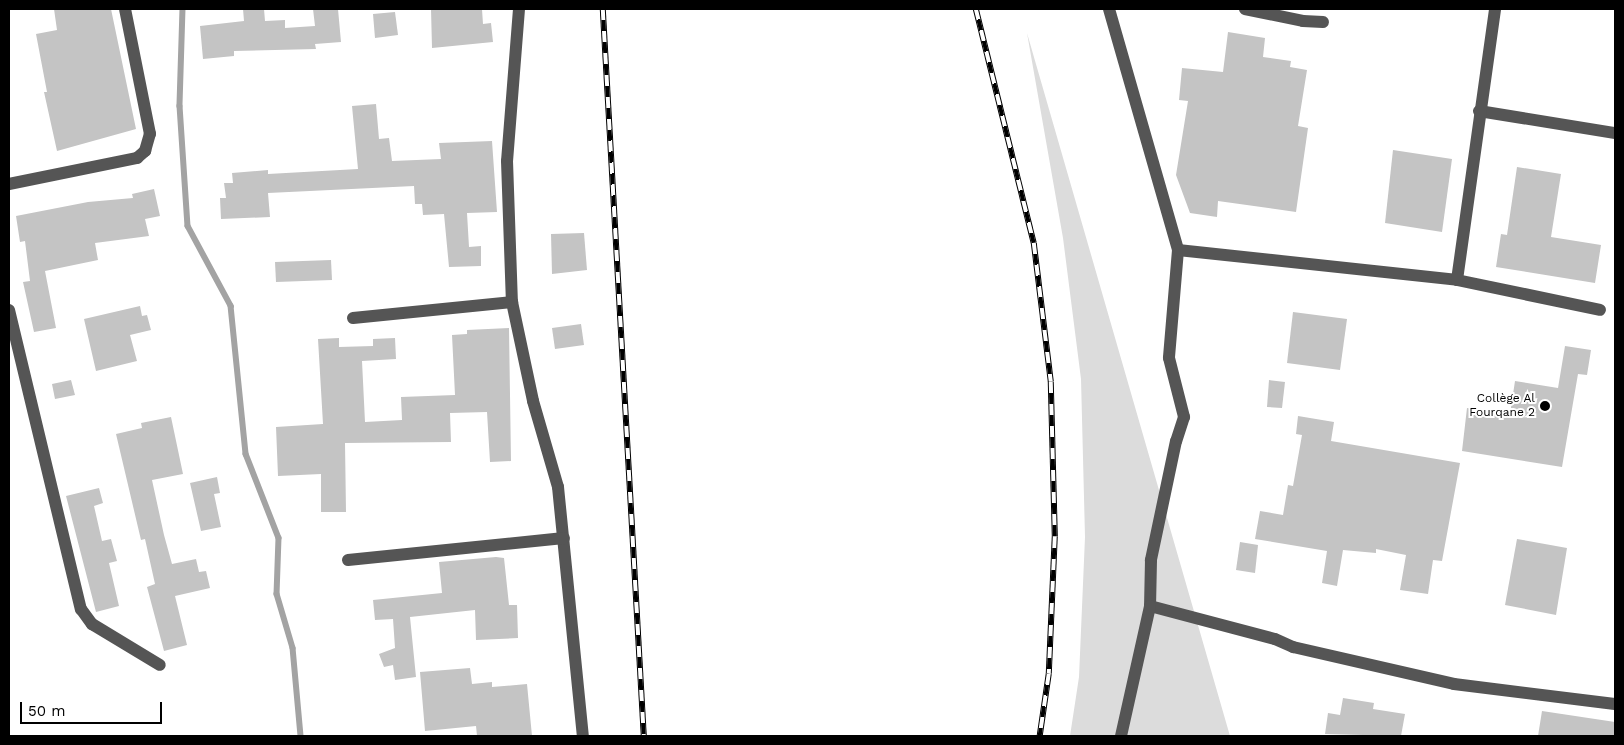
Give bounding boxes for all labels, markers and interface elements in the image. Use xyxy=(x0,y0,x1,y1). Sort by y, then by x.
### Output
place label: Collège Al Fourqane 2 xyxy=(1469,392,1535,420)
marker: Collège Al Fourqane 2 xyxy=(1539,400,1551,412)
scale bar xyxy=(22,692,165,724)
text: 50 m xyxy=(28,702,65,720)

